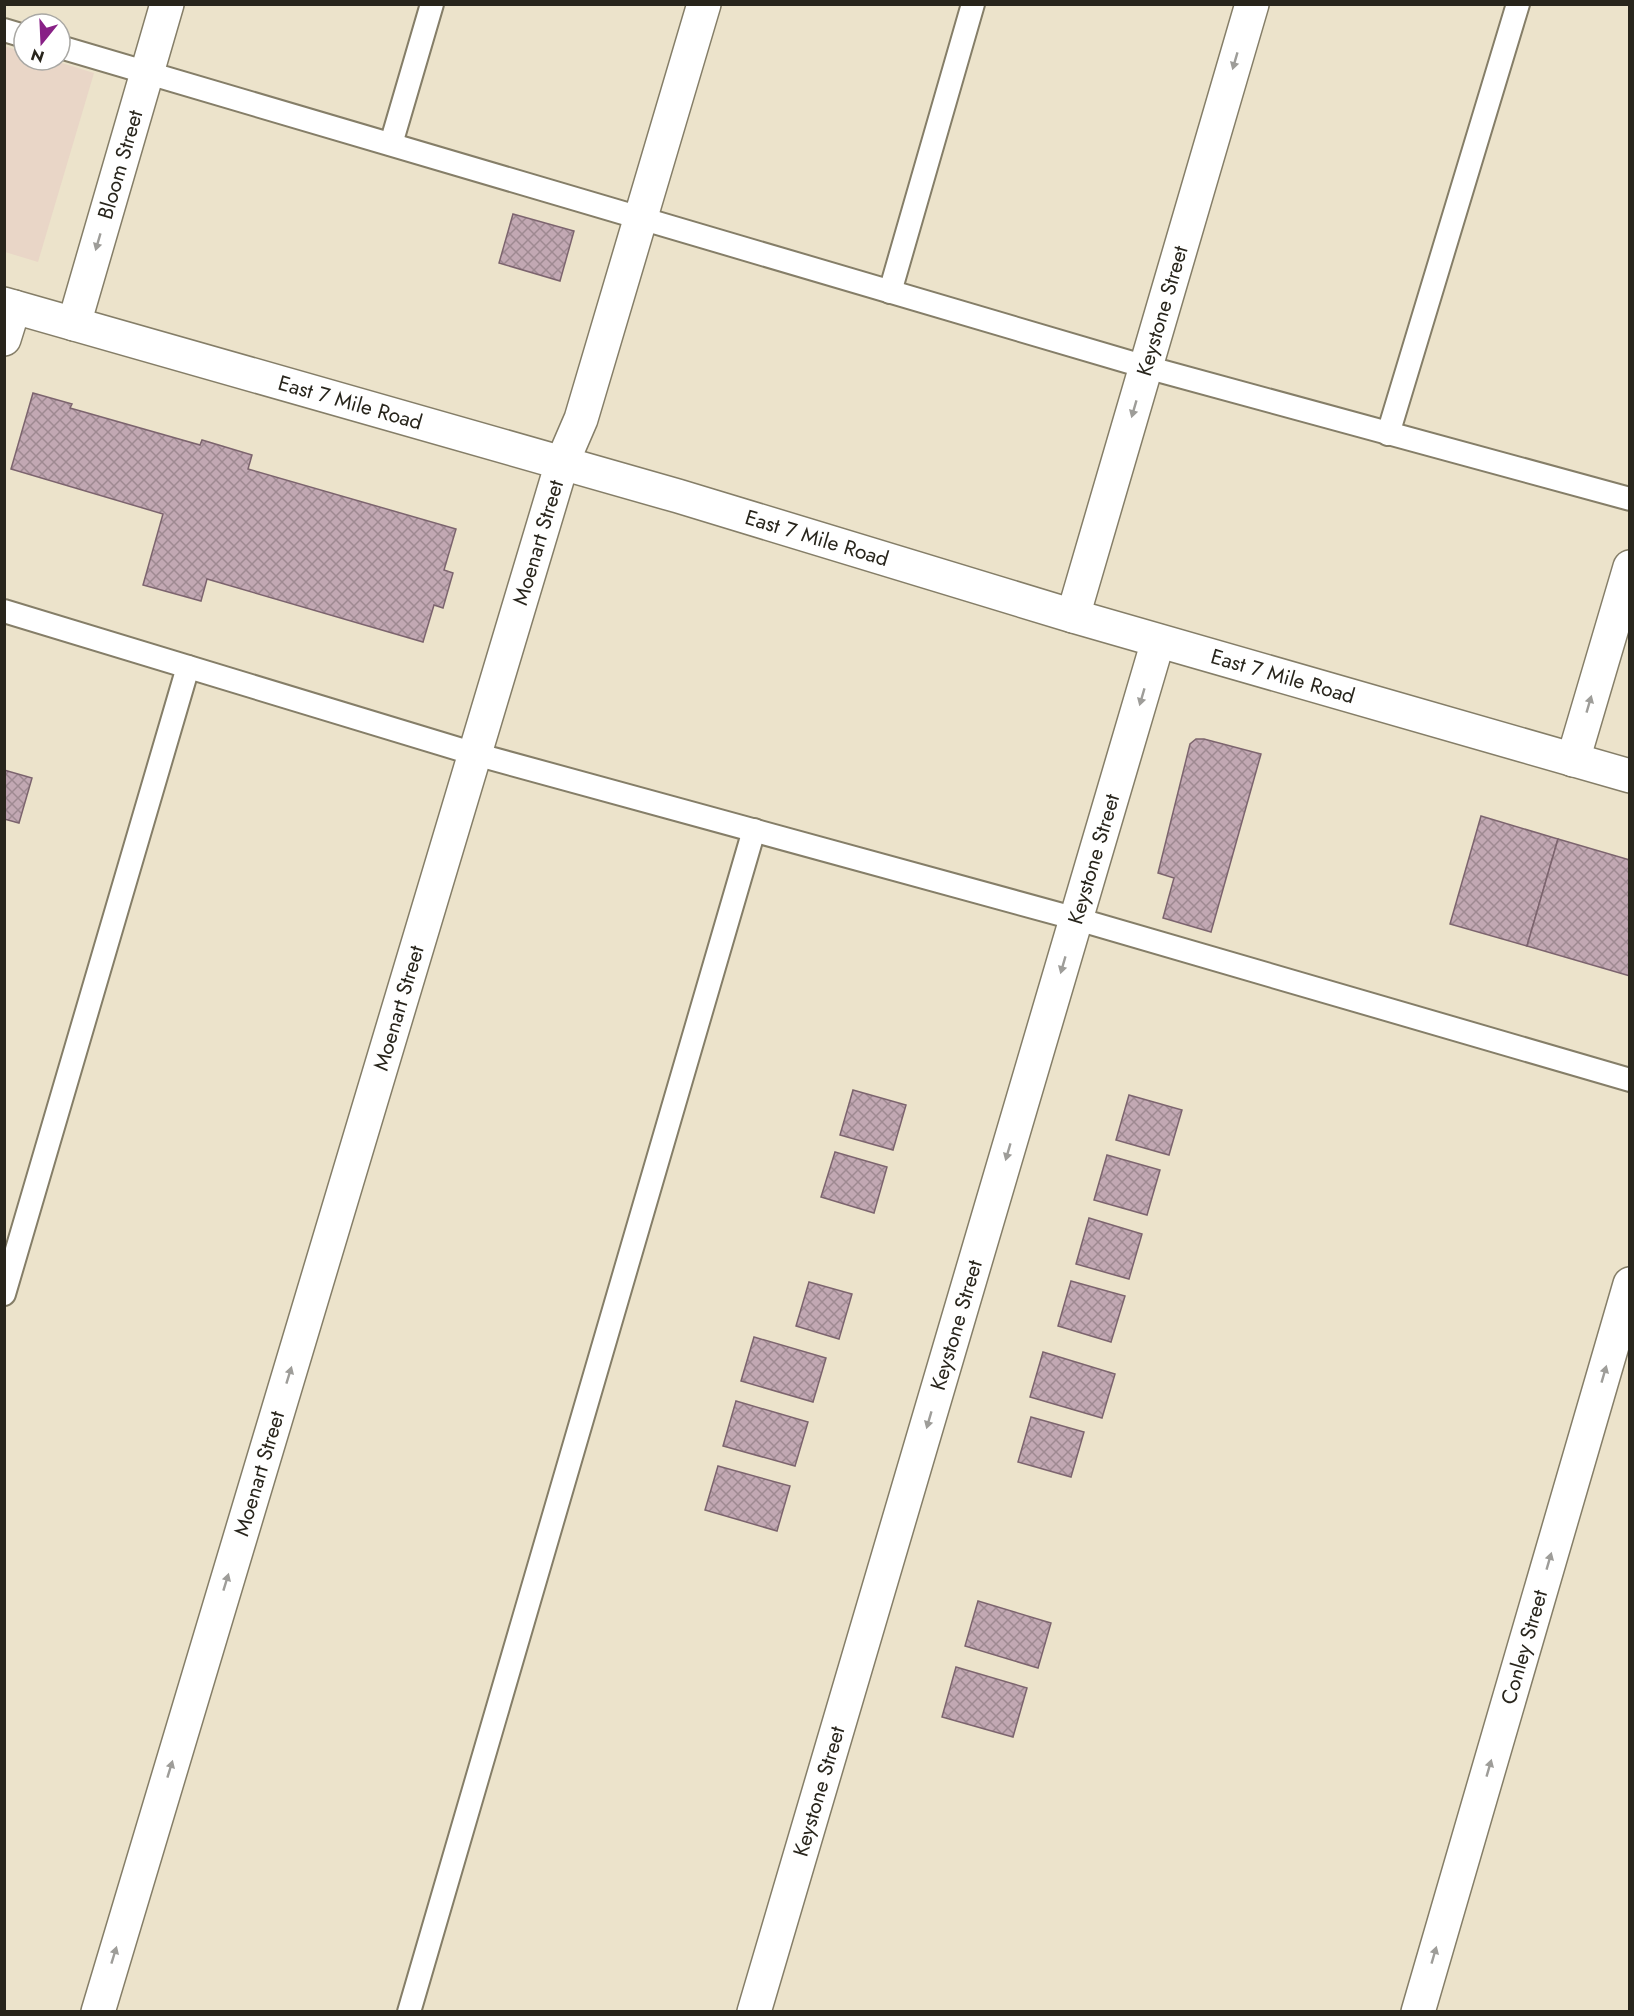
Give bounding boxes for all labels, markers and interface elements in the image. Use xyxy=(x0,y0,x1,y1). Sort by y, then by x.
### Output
north arrow xyxy=(12,12,72,72)
text: N xyxy=(28,43,47,69)
one-way arrow xyxy=(1230,52,1239,70)
street label: Bloom Street xyxy=(90,106,150,223)
one-way arrow xyxy=(92,233,102,251)
street label: Keystone Street xyxy=(1129,242,1196,379)
street label: East 7 Mile Road xyxy=(275,368,426,437)
one-way arrow xyxy=(1129,400,1138,418)
street label: Moenart Street xyxy=(505,476,571,609)
street label: East 7 Mile Road xyxy=(741,502,892,574)
street label: East 7 Mile Road xyxy=(1207,641,1358,711)
one-way arrow xyxy=(1137,688,1146,706)
one-way arrow xyxy=(1585,695,1594,713)
street label: Keystone Street xyxy=(1060,790,1127,928)
street label: Moenart Street xyxy=(366,942,432,1074)
one-way arrow xyxy=(1058,956,1067,974)
one-way arrow xyxy=(1003,1143,1012,1161)
street label: Keystone Street xyxy=(923,1257,990,1394)
one-way arrow xyxy=(1599,1364,1609,1383)
one-way arrow xyxy=(284,1366,294,1384)
street label: Moenart Street xyxy=(226,1407,292,1540)
one-way arrow xyxy=(924,1411,933,1429)
one-way arrow xyxy=(1545,1552,1554,1570)
one-way arrow xyxy=(222,1573,232,1591)
street label: Conley Street xyxy=(1493,1586,1555,1708)
street label: Keystone Street xyxy=(786,1723,852,1860)
one-way arrow xyxy=(1484,1759,1494,1777)
one-way arrow xyxy=(166,1760,176,1778)
one-way arrow xyxy=(110,1946,120,1964)
one-way arrow xyxy=(1430,1946,1439,1964)

